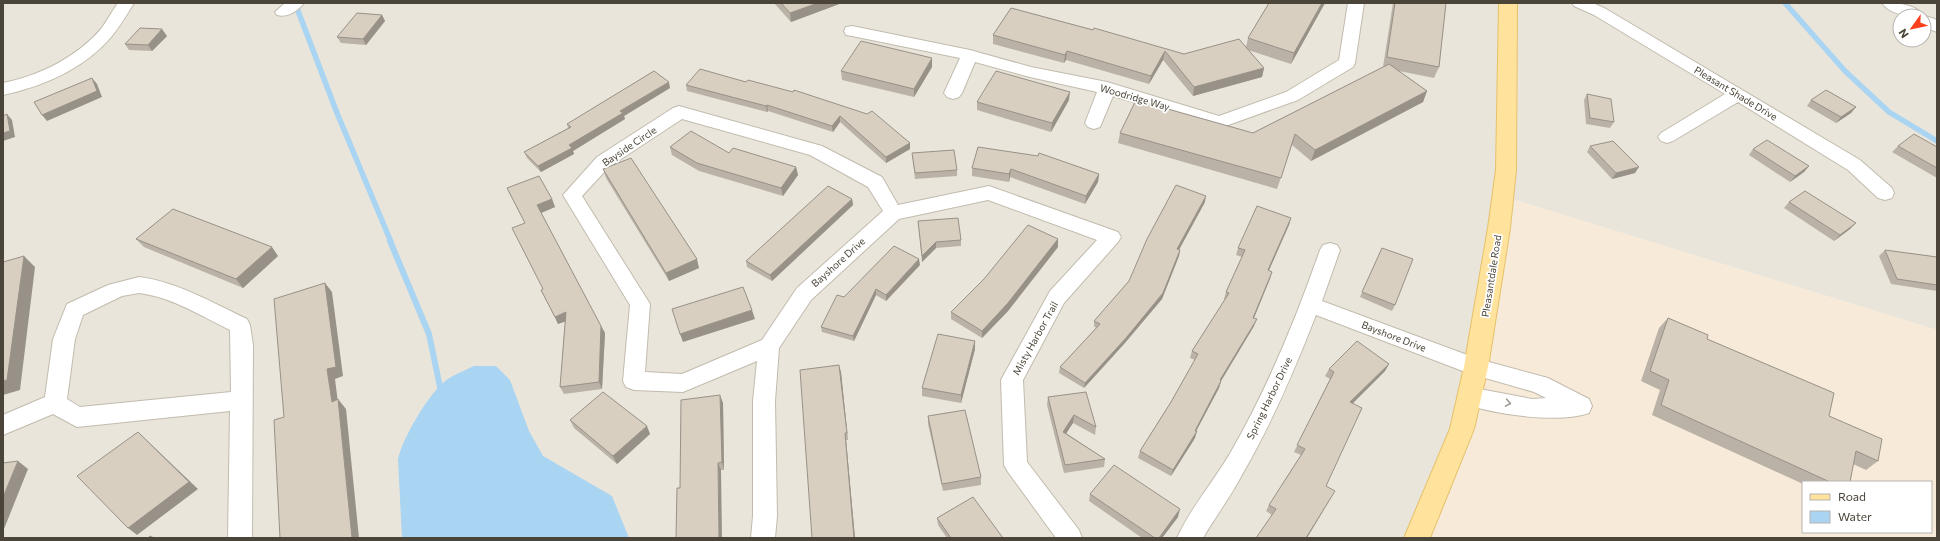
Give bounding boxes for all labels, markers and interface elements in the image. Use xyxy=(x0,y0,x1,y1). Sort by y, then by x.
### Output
north arrow xyxy=(1892,8,1932,48)
text: N xyxy=(1895,27,1911,41)
street label: Pleasant Shade Drive xyxy=(1692,63,1780,123)
street label: Woodridge Way xyxy=(1099,81,1171,113)
street label: Bayside Circle xyxy=(600,123,658,169)
street label: Pleasantdale Road xyxy=(1479,234,1503,318)
street label: Bayshore Drive xyxy=(809,235,867,289)
street label: Misty Harbor Trail xyxy=(1010,299,1060,377)
street label: Bayshore Drive xyxy=(1360,318,1428,354)
street label: Spring Harbor Drive xyxy=(1244,355,1294,441)
one-way arrow xyxy=(1505,399,1511,407)
legend xyxy=(1802,481,1932,533)
text: Road xyxy=(1838,489,1866,503)
text: Water xyxy=(1838,509,1872,523)

